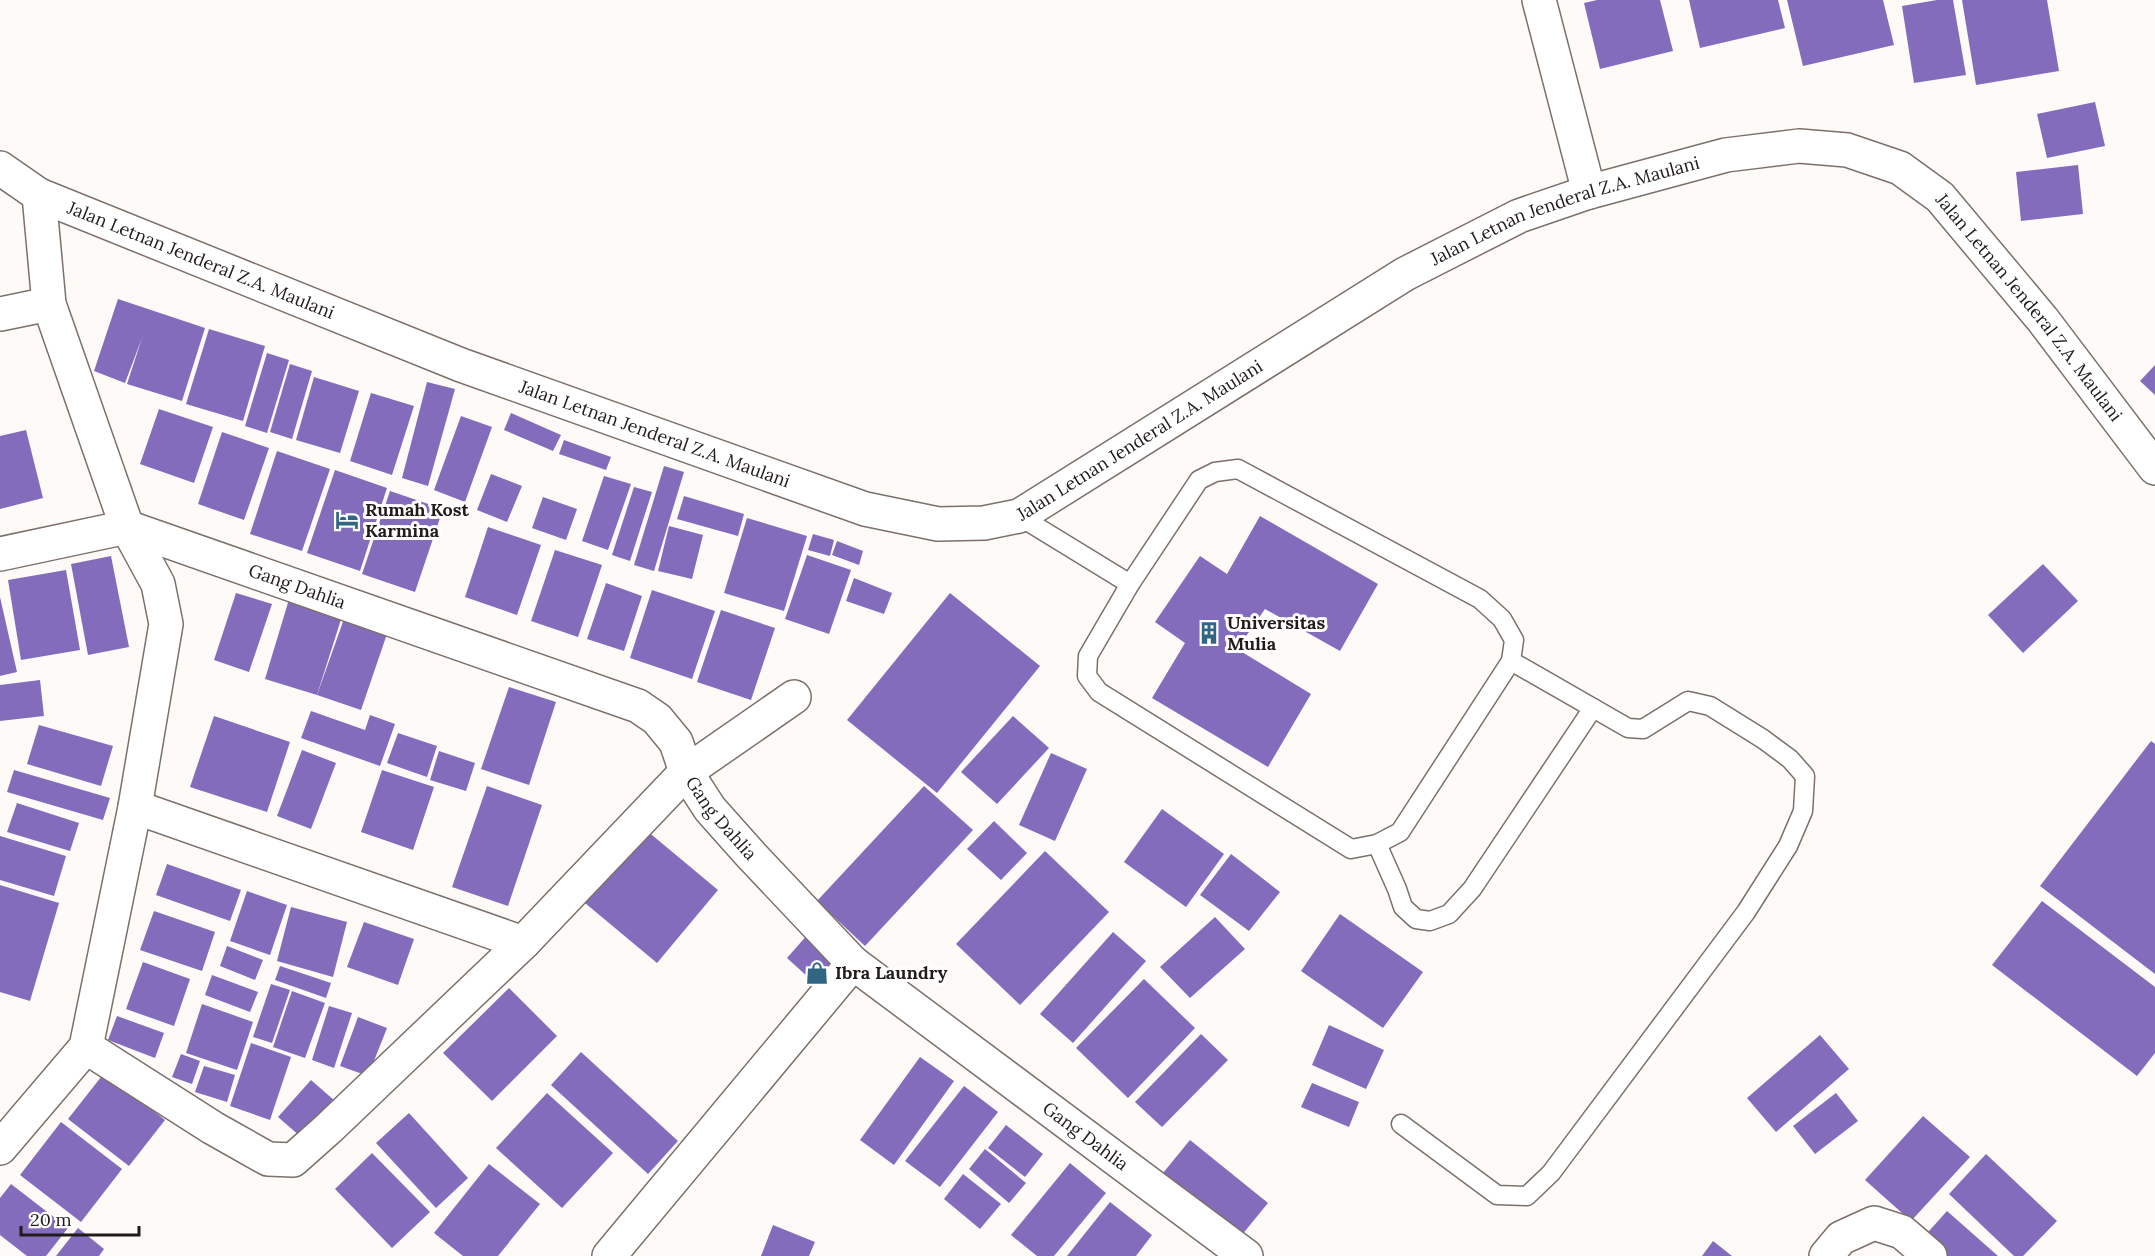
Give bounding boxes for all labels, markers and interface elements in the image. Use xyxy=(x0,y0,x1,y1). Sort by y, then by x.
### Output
street label: Jalan Letnan Jenderal Z.A. Maulani xyxy=(1425,151,1702,271)
street label: Jalan Letnan Jenderal Z.A. Maulani xyxy=(1930,188,2128,426)
street label: Jalan Letnan Jenderal Z.A. Maulani xyxy=(63,195,338,324)
street label: Jalan Letnan Jenderal Z.A. Maulani xyxy=(1011,354,1267,526)
street label: Jalan Letnan Jenderal Z.A. Maulani xyxy=(515,374,793,492)
place label: Rumah Kost Karmina xyxy=(365,498,470,542)
hotel icon: Rumah Kost Karmina xyxy=(334,507,360,533)
street label: Gang Dahlia xyxy=(246,558,349,614)
place label: Universitas Mulia xyxy=(1227,611,1326,655)
building icon: Universitas Mulia xyxy=(1196,620,1222,646)
street label: Gang Dahlia xyxy=(681,772,762,865)
shop icon: Ibra Laundry xyxy=(804,960,830,986)
place label: Ibra Laundry xyxy=(835,961,948,984)
street label: Gang Dahlia xyxy=(1038,1096,1133,1175)
scale bar xyxy=(21,1199,140,1237)
text: 20 m xyxy=(30,1208,72,1231)

